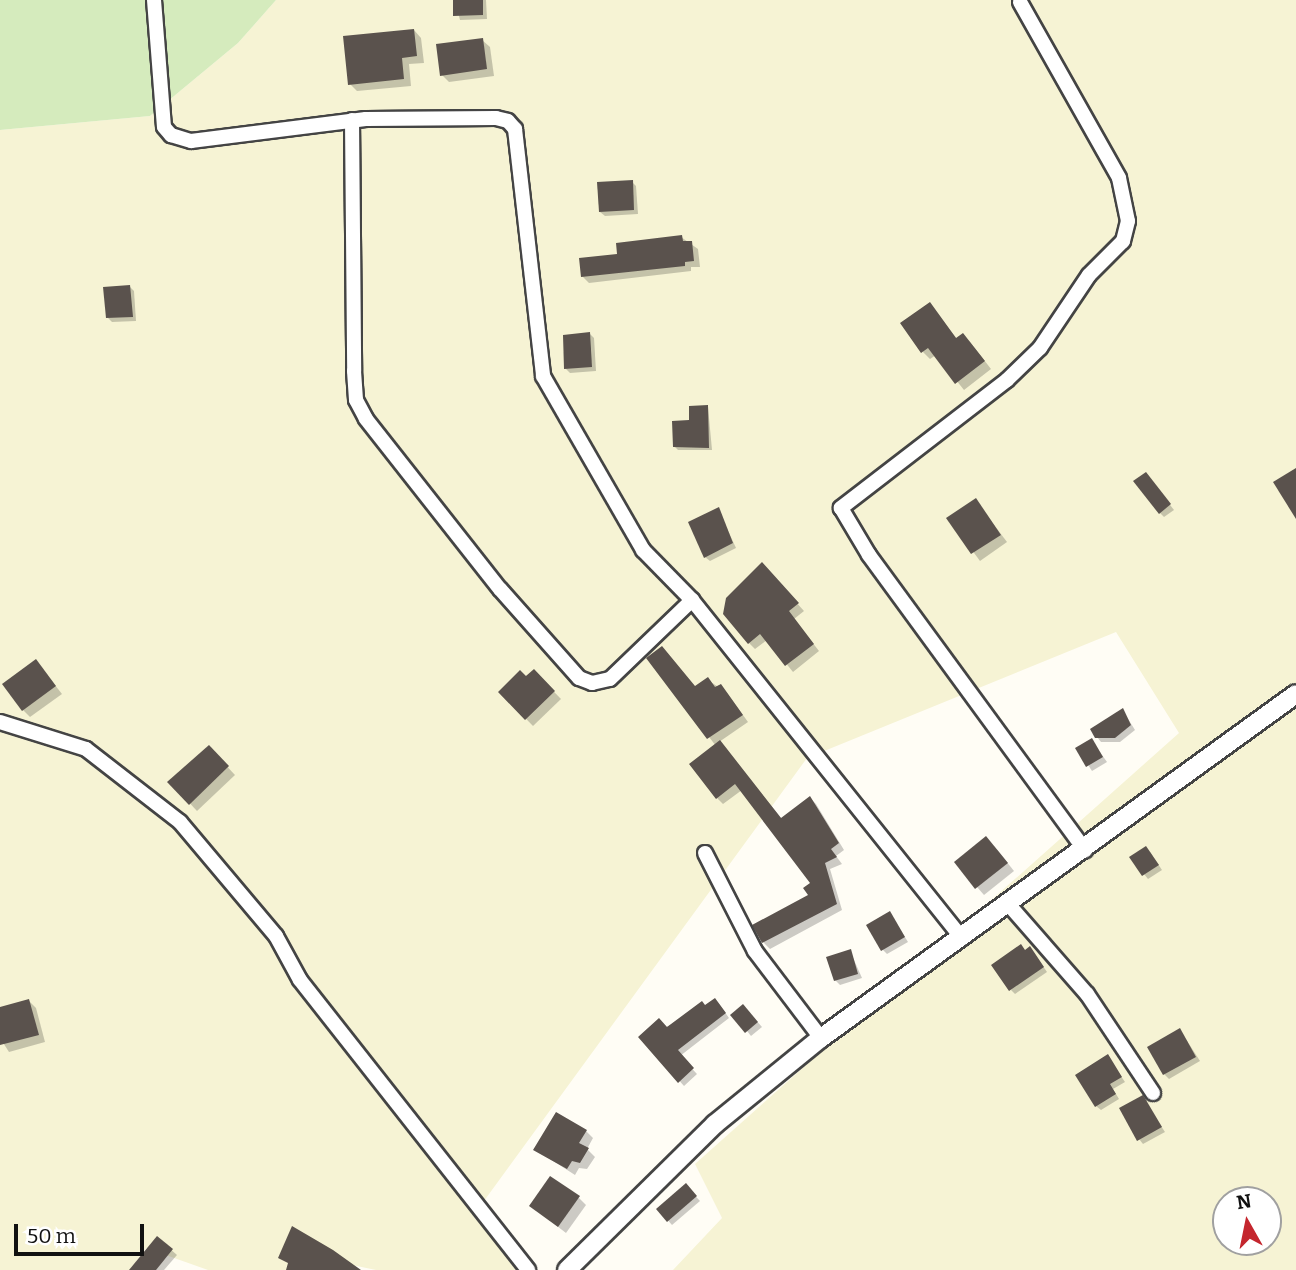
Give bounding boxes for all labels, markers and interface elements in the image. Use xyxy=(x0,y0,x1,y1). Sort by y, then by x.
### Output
north arrow xyxy=(1212,1186,1282,1256)
text: N xyxy=(1235,1189,1253,1214)
scale bar xyxy=(18,1210,147,1254)
text: 50 m xyxy=(27,1223,76,1249)

